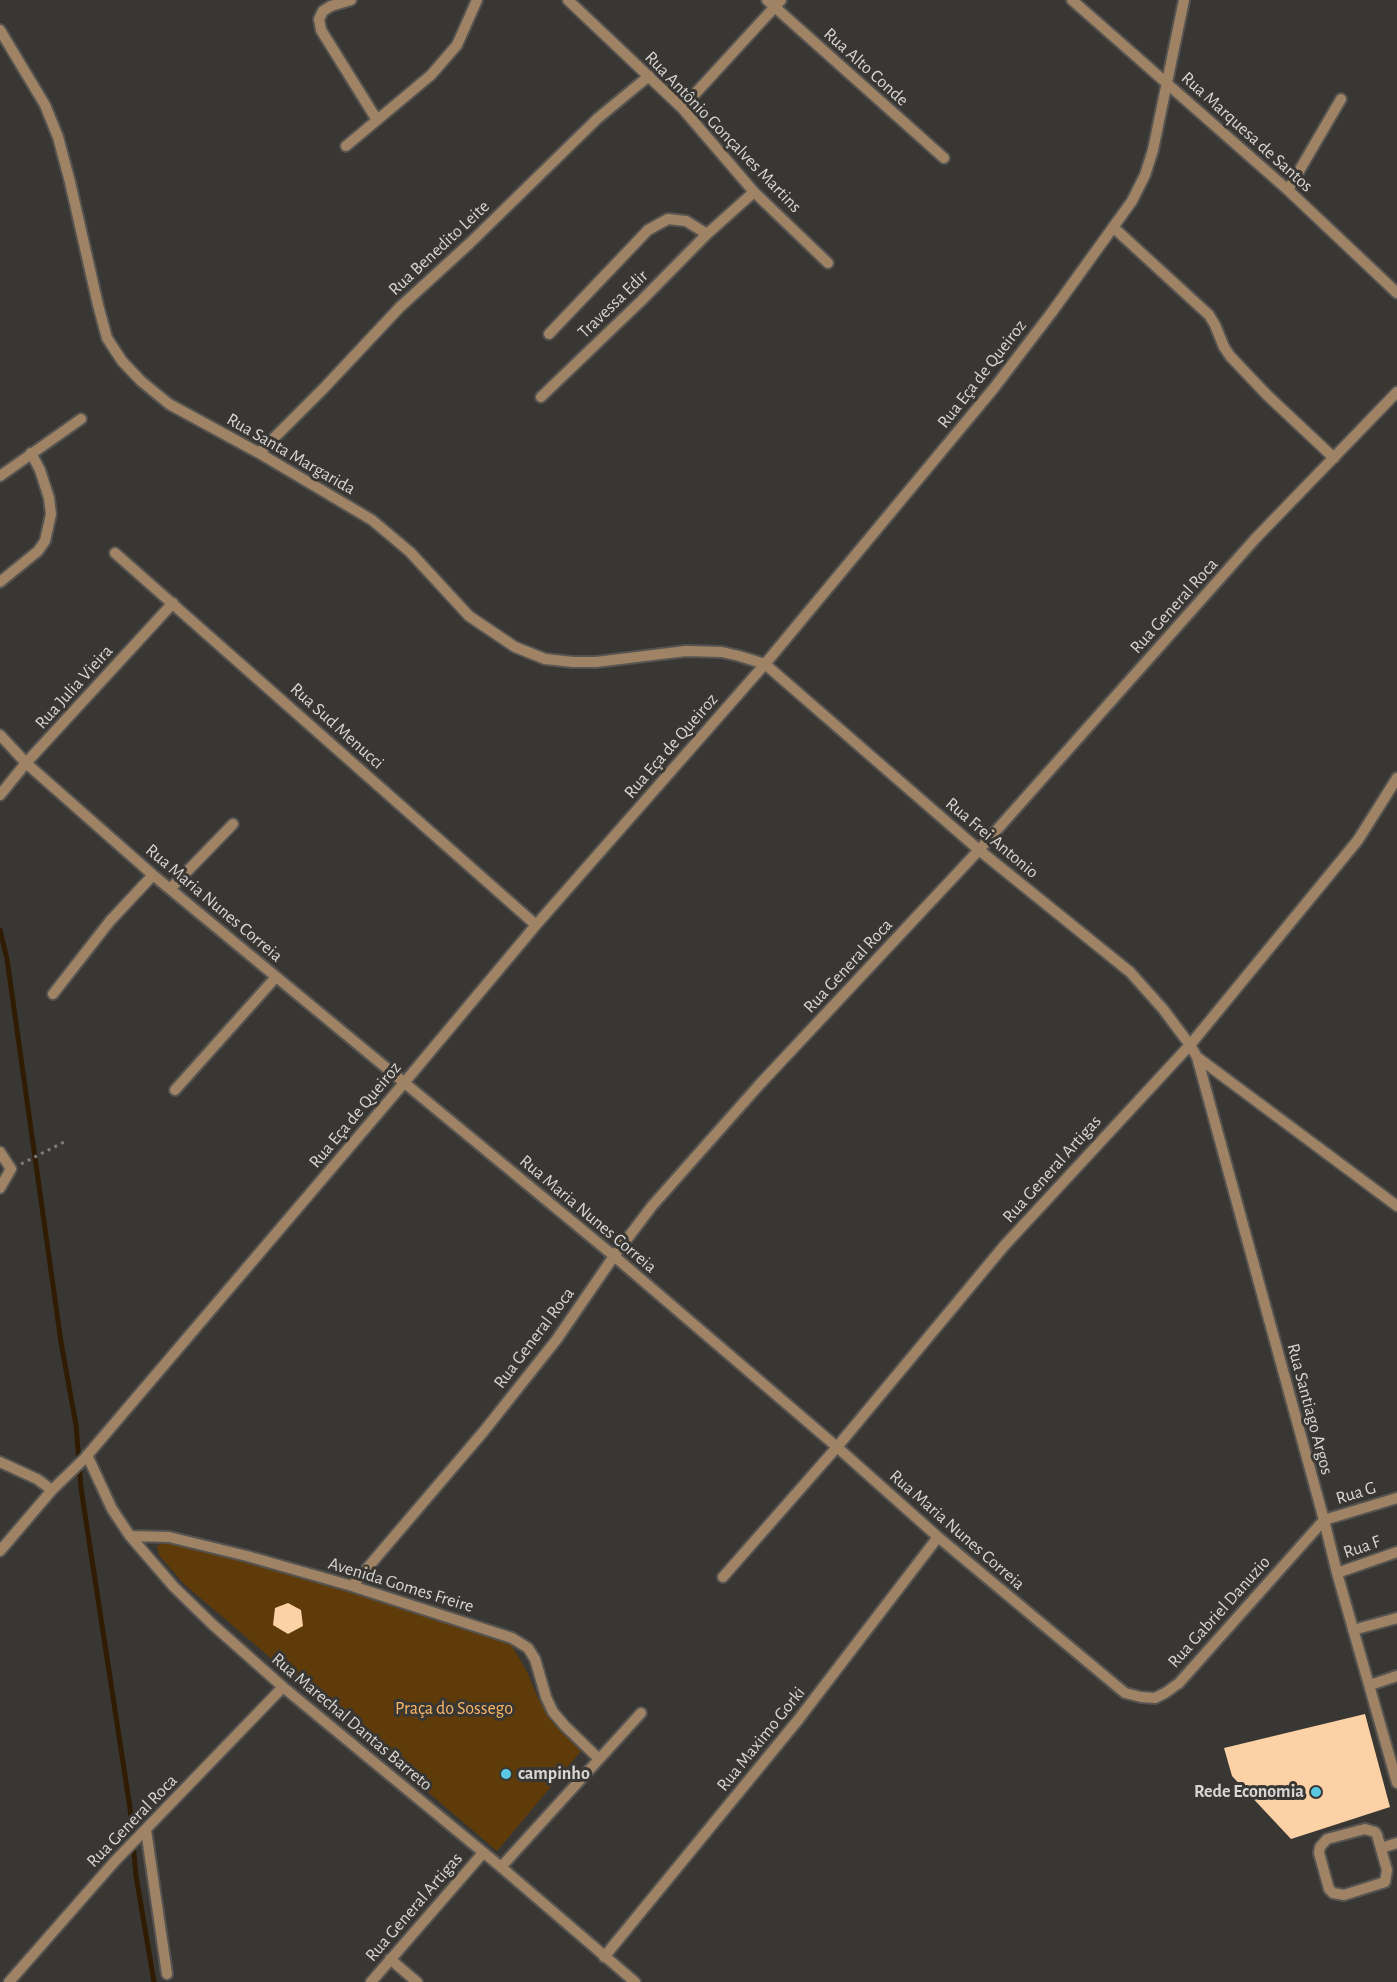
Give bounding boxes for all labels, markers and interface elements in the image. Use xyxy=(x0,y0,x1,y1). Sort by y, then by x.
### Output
street label: Rua Alto Conde xyxy=(819,23,913,111)
street label: Rua Antônio Gonçalves Martins xyxy=(640,47,806,217)
street label: Rua Marquesa de Santos xyxy=(1177,67,1317,197)
street label: Rua Benedito Leite xyxy=(384,196,494,300)
street label: Travessa Edir xyxy=(573,265,653,343)
street label: Rua Eça de Queiroz xyxy=(933,315,1031,433)
street label: Rua Santa Margarida xyxy=(223,408,359,500)
street label: Rua General Roca xyxy=(1125,554,1223,658)
street label: Rua Julia Vieira xyxy=(31,640,117,734)
street label: Rua Sud Menucci xyxy=(286,678,388,774)
street label: Rua Eça de Queiroz xyxy=(620,689,722,803)
street label: Rua Frei Antonio xyxy=(941,793,1043,883)
street label: Rua Maria Nunes Correia xyxy=(141,839,287,967)
street label: Rua General Roca xyxy=(799,914,897,1018)
street label: Rua Eça de Queiroz xyxy=(304,1057,406,1173)
street label: Rua General Artigas xyxy=(998,1111,1106,1227)
street label: Rua Maria Nunes Correia xyxy=(515,1150,661,1278)
street label: Rua General Roca xyxy=(489,1283,579,1393)
street label: Rua Santiago Argos xyxy=(1282,1341,1338,1477)
street label: Rua Maria Nunes Correia xyxy=(885,1465,1029,1595)
street label: Rua G xyxy=(1333,1477,1379,1509)
street label: Rua F xyxy=(1341,1531,1383,1563)
street label: Rua Gabriel Danuzio xyxy=(1163,1552,1275,1672)
street label: Avenida Gomes Freire xyxy=(326,1553,476,1617)
street label: Rua Marechal Dantas Barreto xyxy=(267,1648,437,1796)
street label: Rua Maximo Gorki xyxy=(712,1682,810,1796)
park label: Praça do Sossego xyxy=(395,1698,513,1720)
place label: campinho xyxy=(518,1763,590,1785)
marker: campinho xyxy=(499,1767,513,1781)
street label: Rua General Roca xyxy=(82,1770,182,1872)
place label: Rede Economia xyxy=(1194,1781,1304,1803)
marker: Rede Economia xyxy=(1309,1785,1323,1799)
street label: Rua General Artigas xyxy=(361,1848,467,1966)

